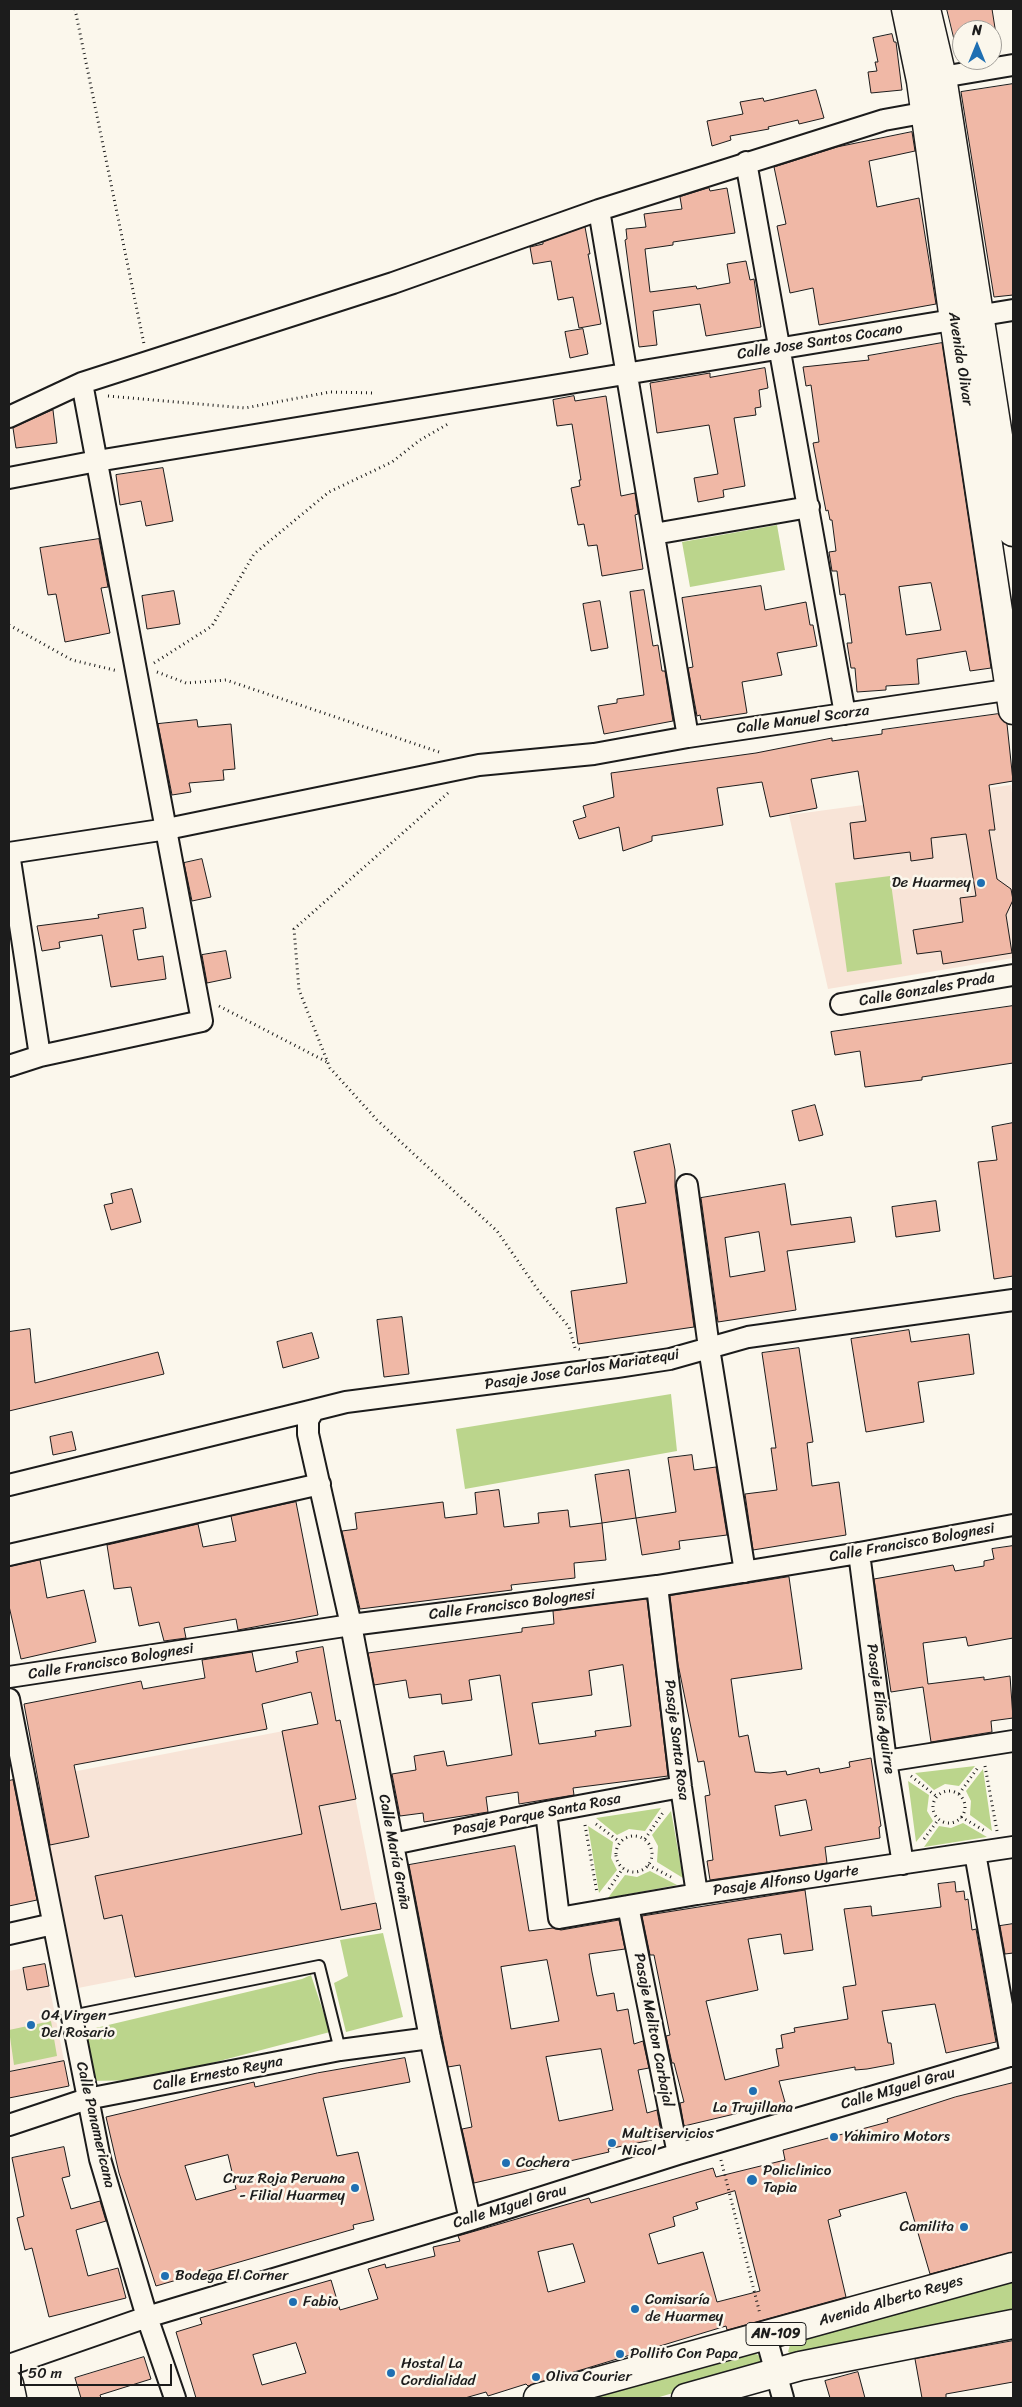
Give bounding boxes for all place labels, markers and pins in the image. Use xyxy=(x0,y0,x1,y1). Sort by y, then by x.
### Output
place label: De Huarmey xyxy=(892,874,971,892)
marker: De Huarmey xyxy=(975,877,987,889)
place label: 04 Virgen Del Rosario xyxy=(41,2007,115,2042)
marker: 04 Virgen Del Rosario xyxy=(25,2019,37,2031)
marker: La Trujillana xyxy=(747,2085,759,2097)
place label: La Trujillana xyxy=(713,2099,793,2117)
place label: Multiservicios Nicol xyxy=(622,2125,714,2160)
place label: Yahimiro Motors xyxy=(844,2128,950,2146)
marker: Yahimiro Motors xyxy=(828,2131,840,2143)
marker: Multiservicios Nicol xyxy=(606,2137,618,2149)
place label: Cochera xyxy=(516,2154,570,2172)
marker: Cochera xyxy=(500,2157,512,2169)
place label: Policlinico Tapia xyxy=(763,2162,831,2197)
place label: Cruz Roja Peruana - Filial Huarmey xyxy=(223,2170,345,2205)
marker: Policlinico Tapia xyxy=(745,2173,759,2187)
marker: Cruz Roja Peruana - Filial Huarmey xyxy=(349,2182,361,2194)
place label: Camilita xyxy=(899,2218,954,2236)
marker: Camilita xyxy=(958,2221,970,2233)
place label: Bodega El Corner xyxy=(175,2267,288,2285)
marker: Bodega El Corner xyxy=(159,2270,171,2282)
place label: Comisaría de Huarmey xyxy=(645,2291,723,2326)
place label: Fabio xyxy=(303,2293,339,2311)
marker: Fabio xyxy=(287,2296,299,2308)
marker: Comisaría de Huarmey xyxy=(629,2303,641,2315)
place label: Pollito Con Papa xyxy=(630,2345,738,2363)
marker: Pollito Con Papa xyxy=(614,2348,626,2360)
place label: Hostal La Cordialidad xyxy=(401,2355,475,2390)
marker: Hostal La Cordialidad xyxy=(385,2367,397,2379)
place label: Oliva Courier xyxy=(546,2368,632,2386)
marker: Oliva Courier xyxy=(530,2371,542,2383)

